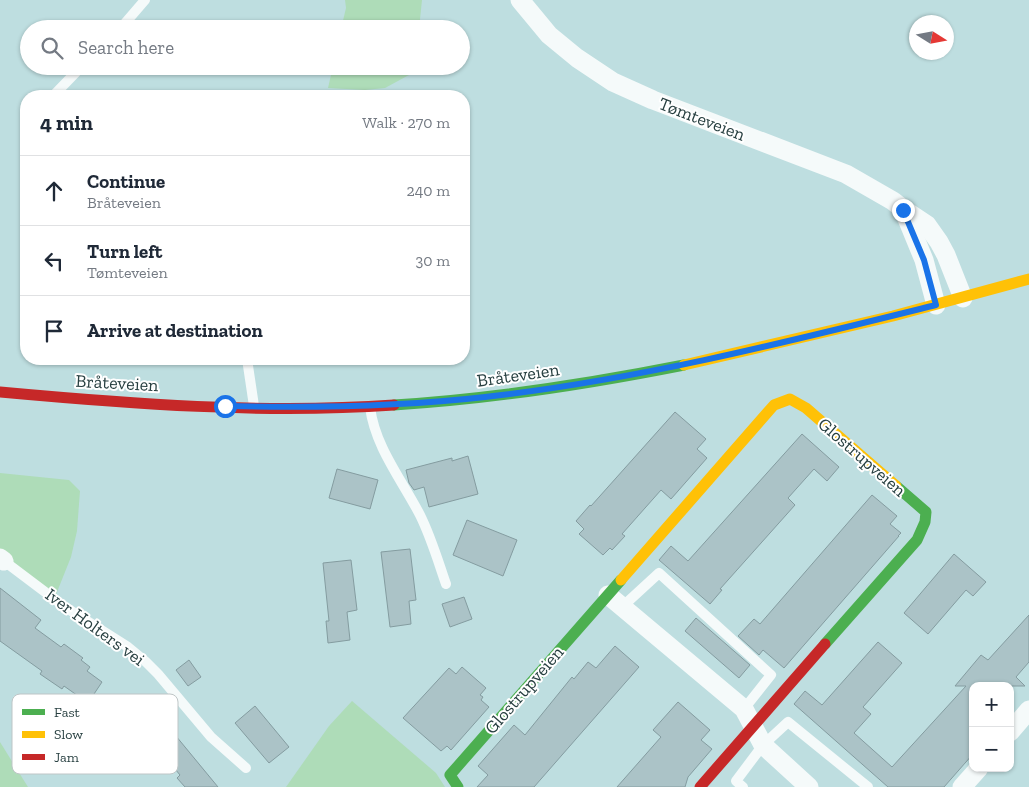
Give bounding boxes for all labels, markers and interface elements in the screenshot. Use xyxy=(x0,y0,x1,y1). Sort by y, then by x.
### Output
north arrow xyxy=(909,15,954,60)
search box xyxy=(20,20,470,75)
icon: search xyxy=(38,34,66,62)
text: Search here xyxy=(78,36,174,59)
street label: Tømteveien xyxy=(656,92,749,146)
text: 4 min xyxy=(40,110,93,135)
text: Walk · 270 m xyxy=(362,113,450,132)
text: Continue xyxy=(87,170,165,193)
icon: ahead xyxy=(40,177,68,205)
text: 240 m xyxy=(406,181,450,200)
text: Bråteveien xyxy=(87,193,161,212)
route end xyxy=(892,199,915,222)
text: Turn left xyxy=(87,240,162,263)
icon: left xyxy=(40,247,68,275)
text: 30 m xyxy=(416,251,450,270)
text: Tømteveien xyxy=(87,263,168,282)
icon: arrive xyxy=(40,317,68,345)
text: Arrive at destination xyxy=(87,319,263,342)
street label: Bråteveien xyxy=(475,358,561,392)
street label: Bråteveien xyxy=(75,370,160,396)
route start xyxy=(214,395,237,418)
street label: Glostrupveien xyxy=(813,413,911,502)
street label: Iver Holters vei xyxy=(41,584,149,670)
street label: Glostrupveien xyxy=(480,641,569,739)
map controls xyxy=(969,682,1014,772)
button: + xyxy=(969,682,1014,727)
legend xyxy=(12,694,178,774)
text: Fast xyxy=(54,704,81,721)
text: Slow xyxy=(54,726,83,743)
button: − xyxy=(969,727,1014,772)
text: Jam xyxy=(54,749,79,766)

